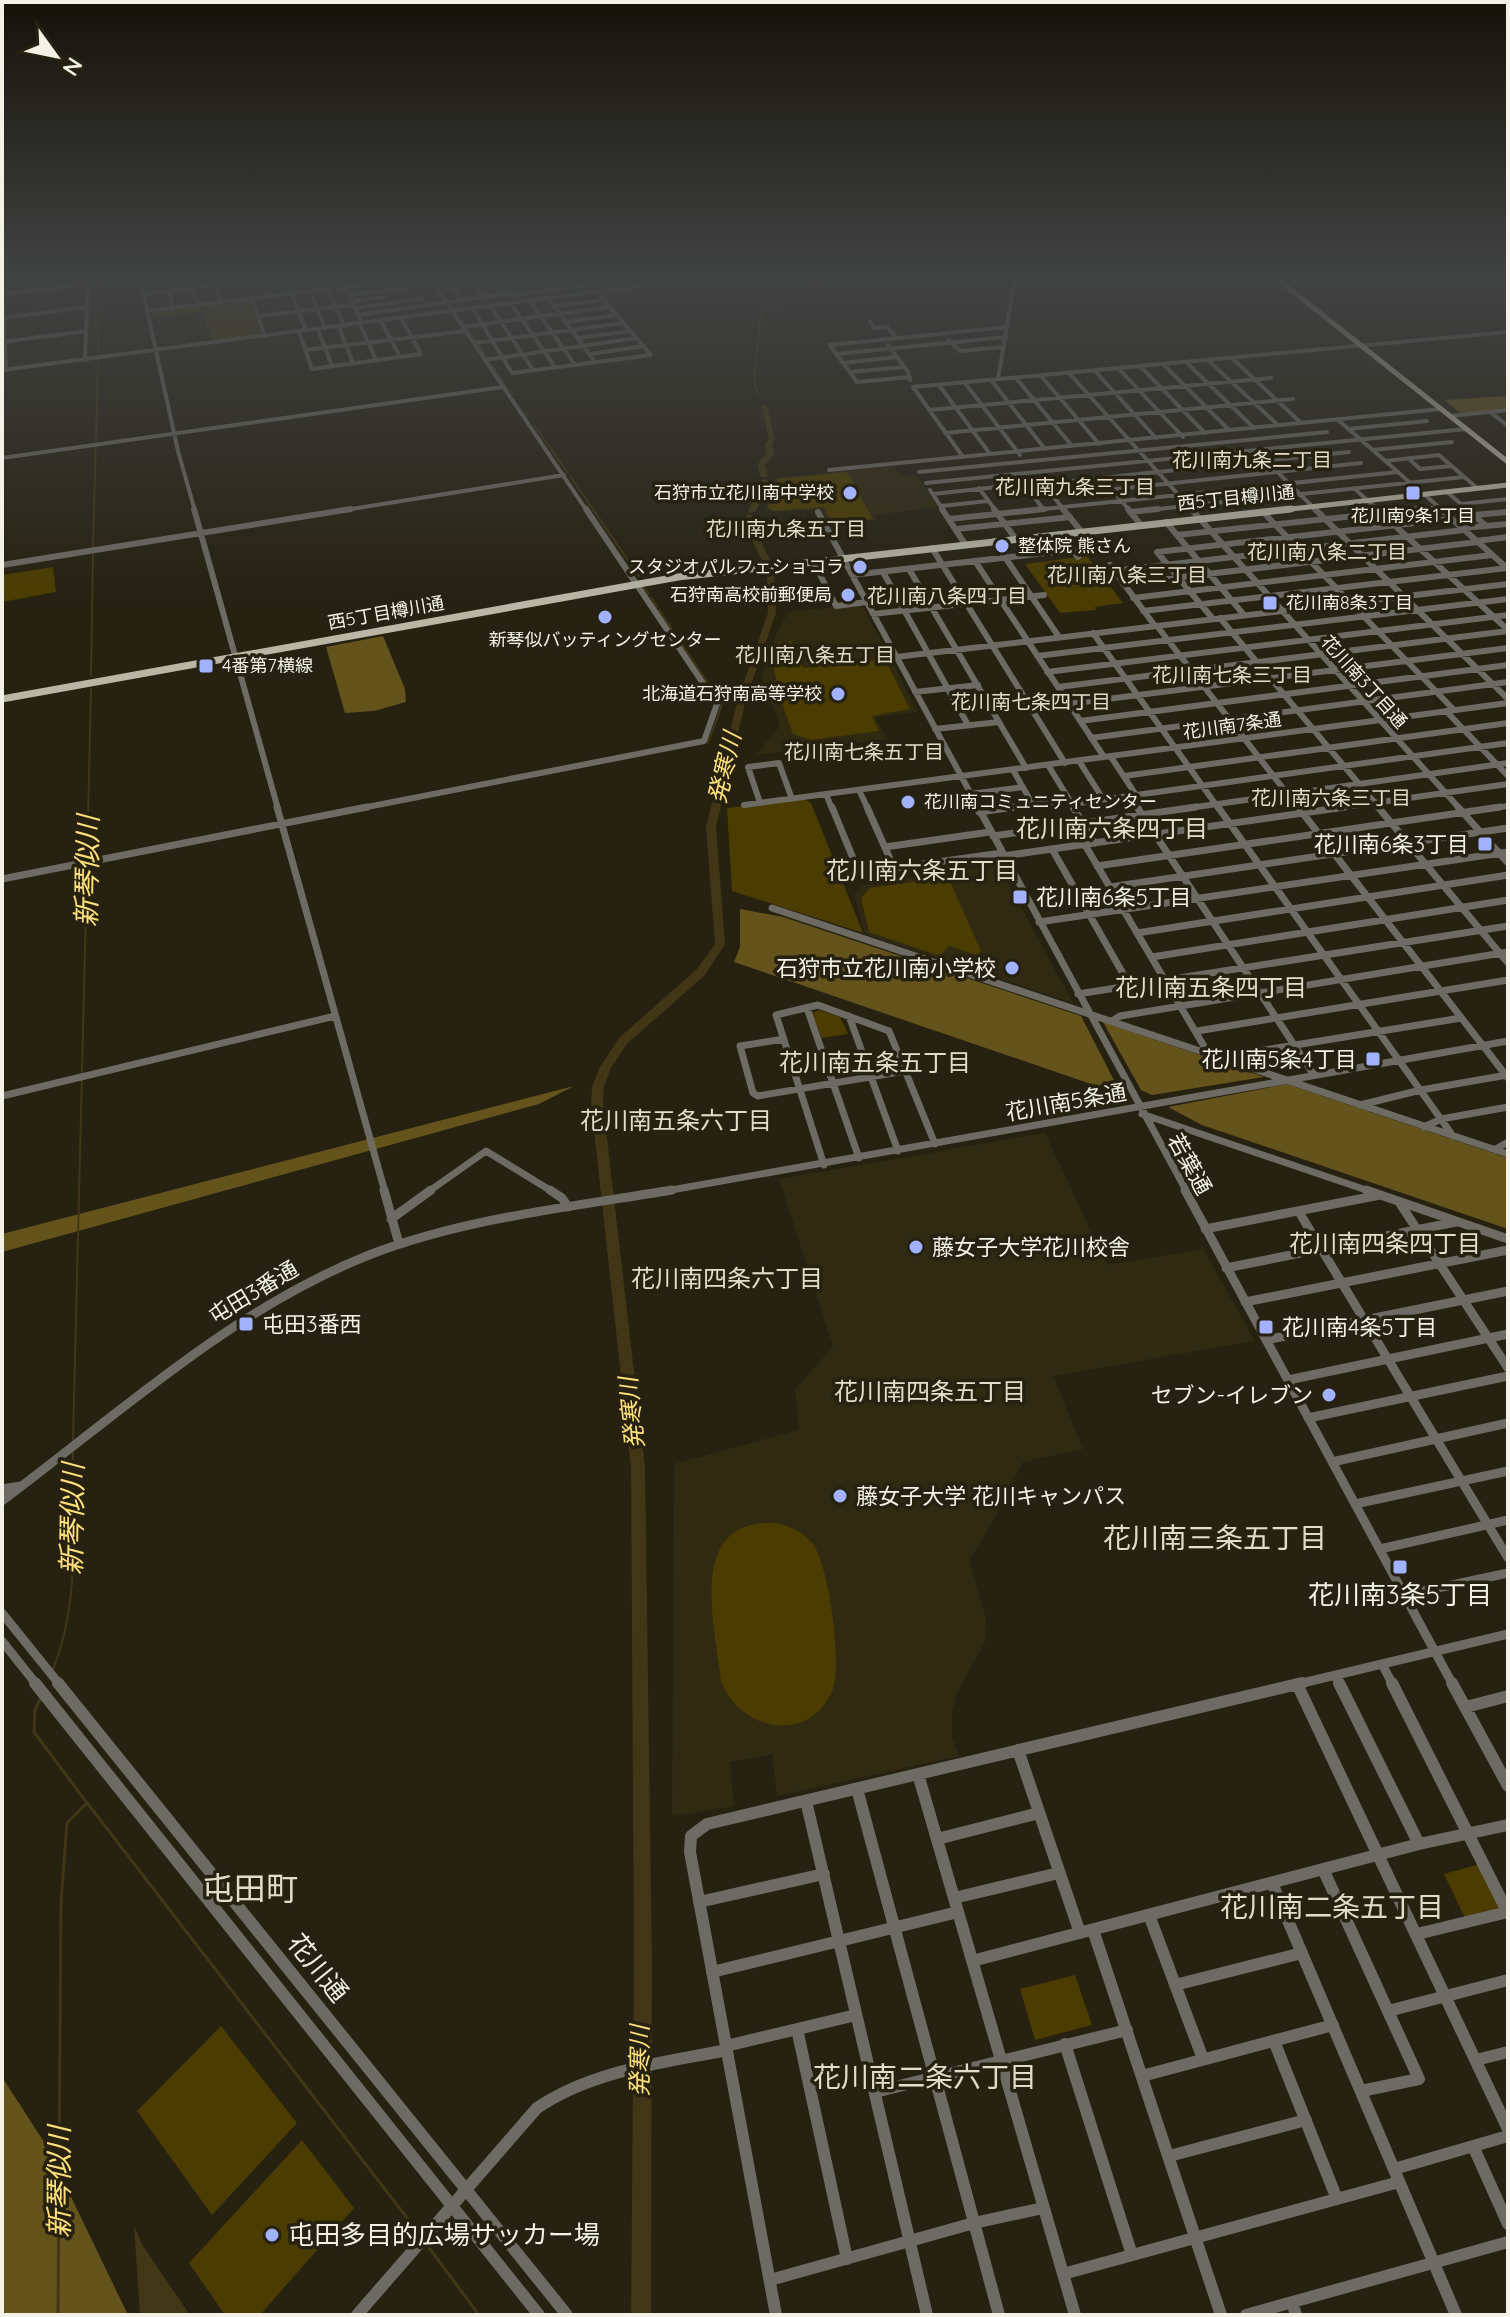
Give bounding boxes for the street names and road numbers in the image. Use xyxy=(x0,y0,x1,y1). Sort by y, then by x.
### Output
street label: 西5丁目樽川通 xyxy=(1176,480,1296,515)
street label: 西5丁目樽川通 xyxy=(326,591,446,634)
street label: 花川南3丁目通 xyxy=(1317,630,1412,733)
street label: 花川南7条通 xyxy=(1181,707,1283,744)
street label: 花川南5条通 xyxy=(1003,1078,1129,1126)
street label: 若葉通 xyxy=(1162,1128,1218,1200)
street label: 屯田3番通 xyxy=(203,1254,303,1330)
street label: 花川通 xyxy=(281,1927,356,2008)

